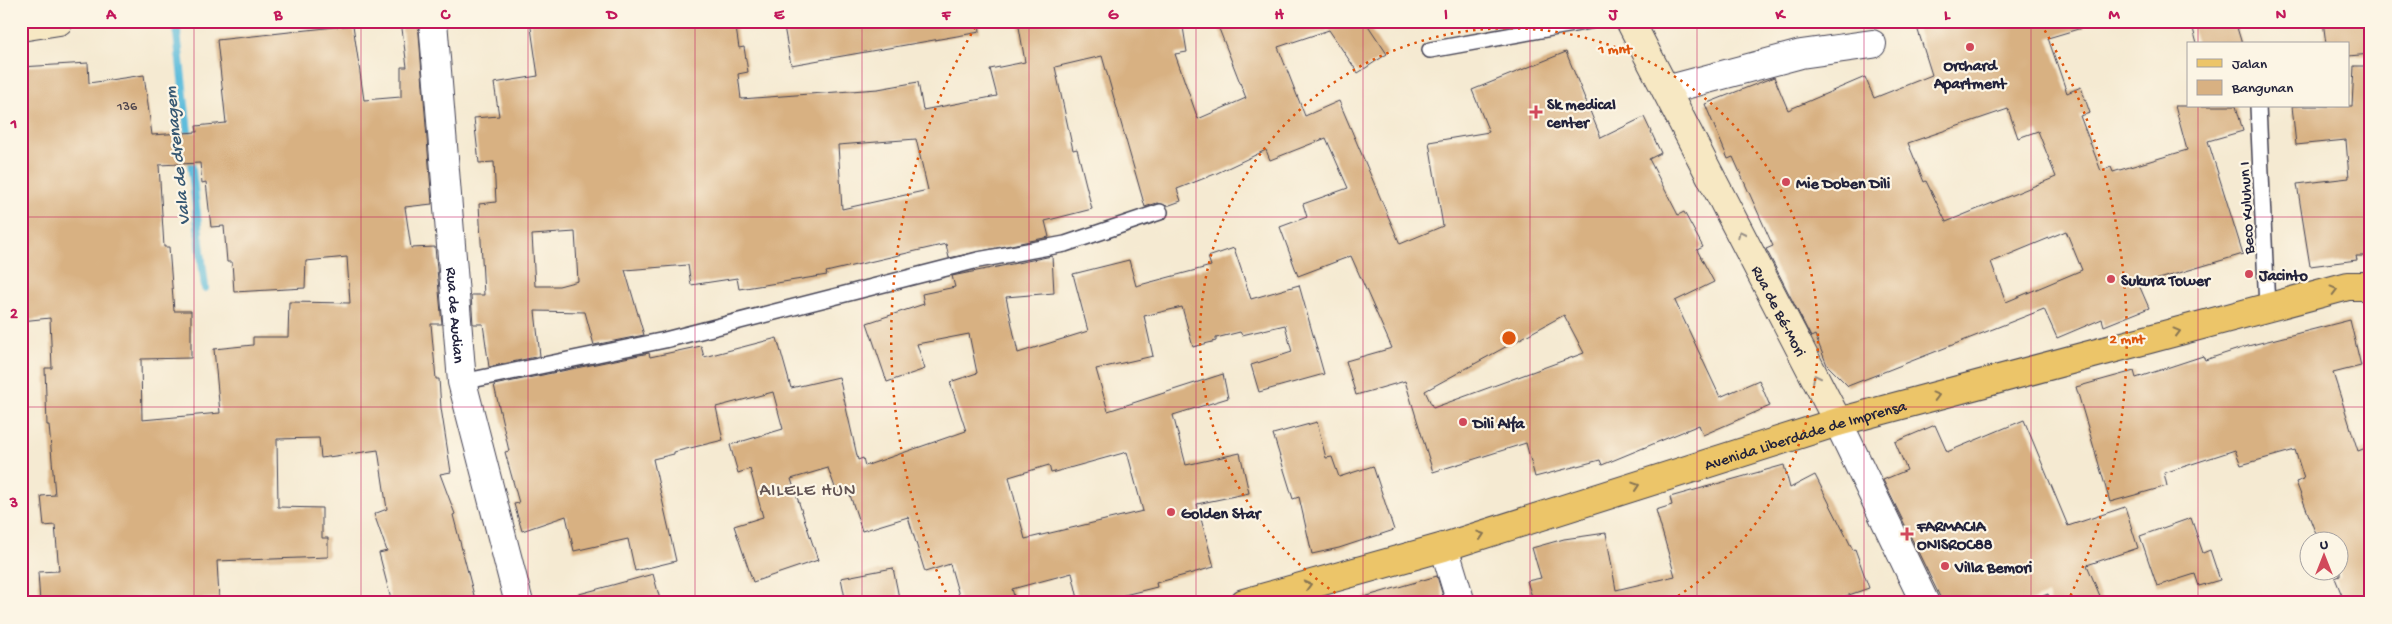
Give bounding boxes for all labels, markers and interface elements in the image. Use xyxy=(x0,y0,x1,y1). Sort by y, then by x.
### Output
text: A xyxy=(105,7,117,26)
text: B xyxy=(273,7,283,26)
text: C xyxy=(440,7,451,26)
text: D xyxy=(605,7,618,26)
text: E xyxy=(774,7,785,26)
text: F xyxy=(941,7,952,26)
text: G xyxy=(1108,7,1119,26)
text: H xyxy=(1274,7,1284,26)
text: I xyxy=(1444,7,1448,26)
text: J xyxy=(1608,7,1619,26)
text: K xyxy=(1775,7,1787,26)
text: L xyxy=(1944,7,1951,26)
text: M xyxy=(2108,7,2120,26)
text: N xyxy=(2276,7,2287,26)
text: 1 mnt xyxy=(1597,41,1634,59)
marker: Orchard Apartment xyxy=(1964,41,1976,53)
legend xyxy=(2187,42,2350,108)
text: Jalan xyxy=(2232,56,2267,74)
place label: Orchard Apartment xyxy=(1933,58,2008,95)
text: Bangunan xyxy=(2231,80,2293,98)
water label: Vala de drenagem xyxy=(161,85,196,226)
place label: Sk medical center xyxy=(1547,97,1616,134)
house number: 136 xyxy=(116,99,138,116)
marker: Sk medical center xyxy=(1529,105,1543,119)
text: 1 xyxy=(10,116,17,135)
street label: Beco Kuluhun I xyxy=(2237,161,2260,256)
marker: Mie Doben Dili xyxy=(1780,176,1792,188)
place label: Mie Doben Dili xyxy=(1796,176,1891,195)
one-way arrow xyxy=(1737,230,1747,239)
street label: Rua de Bé-Mori xyxy=(1746,263,1808,361)
street label: Rua de Audian xyxy=(440,267,466,364)
marker: Jacinto xyxy=(2243,268,2255,280)
place label: Jacinto xyxy=(2258,268,2308,287)
marker: Sukura Tower xyxy=(2105,273,2117,285)
place label: Sukura Tower xyxy=(2121,273,2212,292)
one-way arrow xyxy=(2330,285,2338,295)
text: 2 xyxy=(10,306,18,325)
one-way arrow xyxy=(2173,327,2181,337)
centre of rings xyxy=(1500,329,1518,347)
text: 2 mnt xyxy=(2110,331,2146,349)
one-way arrow xyxy=(1812,375,1822,384)
one-way arrow xyxy=(1931,391,1939,401)
street label: Avenida Liberdade de Imprensa xyxy=(1703,398,1910,477)
place label: Dili Alfa xyxy=(1471,415,1526,435)
marker: Dili Alfa xyxy=(1457,416,1469,428)
district label: AILELE HUN xyxy=(759,481,857,502)
one-way arrow xyxy=(1631,482,1639,492)
text: 3 xyxy=(9,495,18,514)
marker: Golden Star xyxy=(1165,506,1177,518)
place label: Golden Star xyxy=(1181,506,1263,525)
place label: FARMACIA ONISROC88 xyxy=(1916,519,1993,556)
marker: FARMACIA ONISROC88 xyxy=(1901,528,1913,540)
one-way arrow xyxy=(1476,531,1485,541)
north arrow xyxy=(2300,532,2350,582)
text: U xyxy=(2320,537,2328,554)
marker: Villa Bemori xyxy=(1939,560,1951,572)
place label: Villa Bemori xyxy=(1954,560,2033,579)
one-way arrow xyxy=(1303,580,1312,591)

